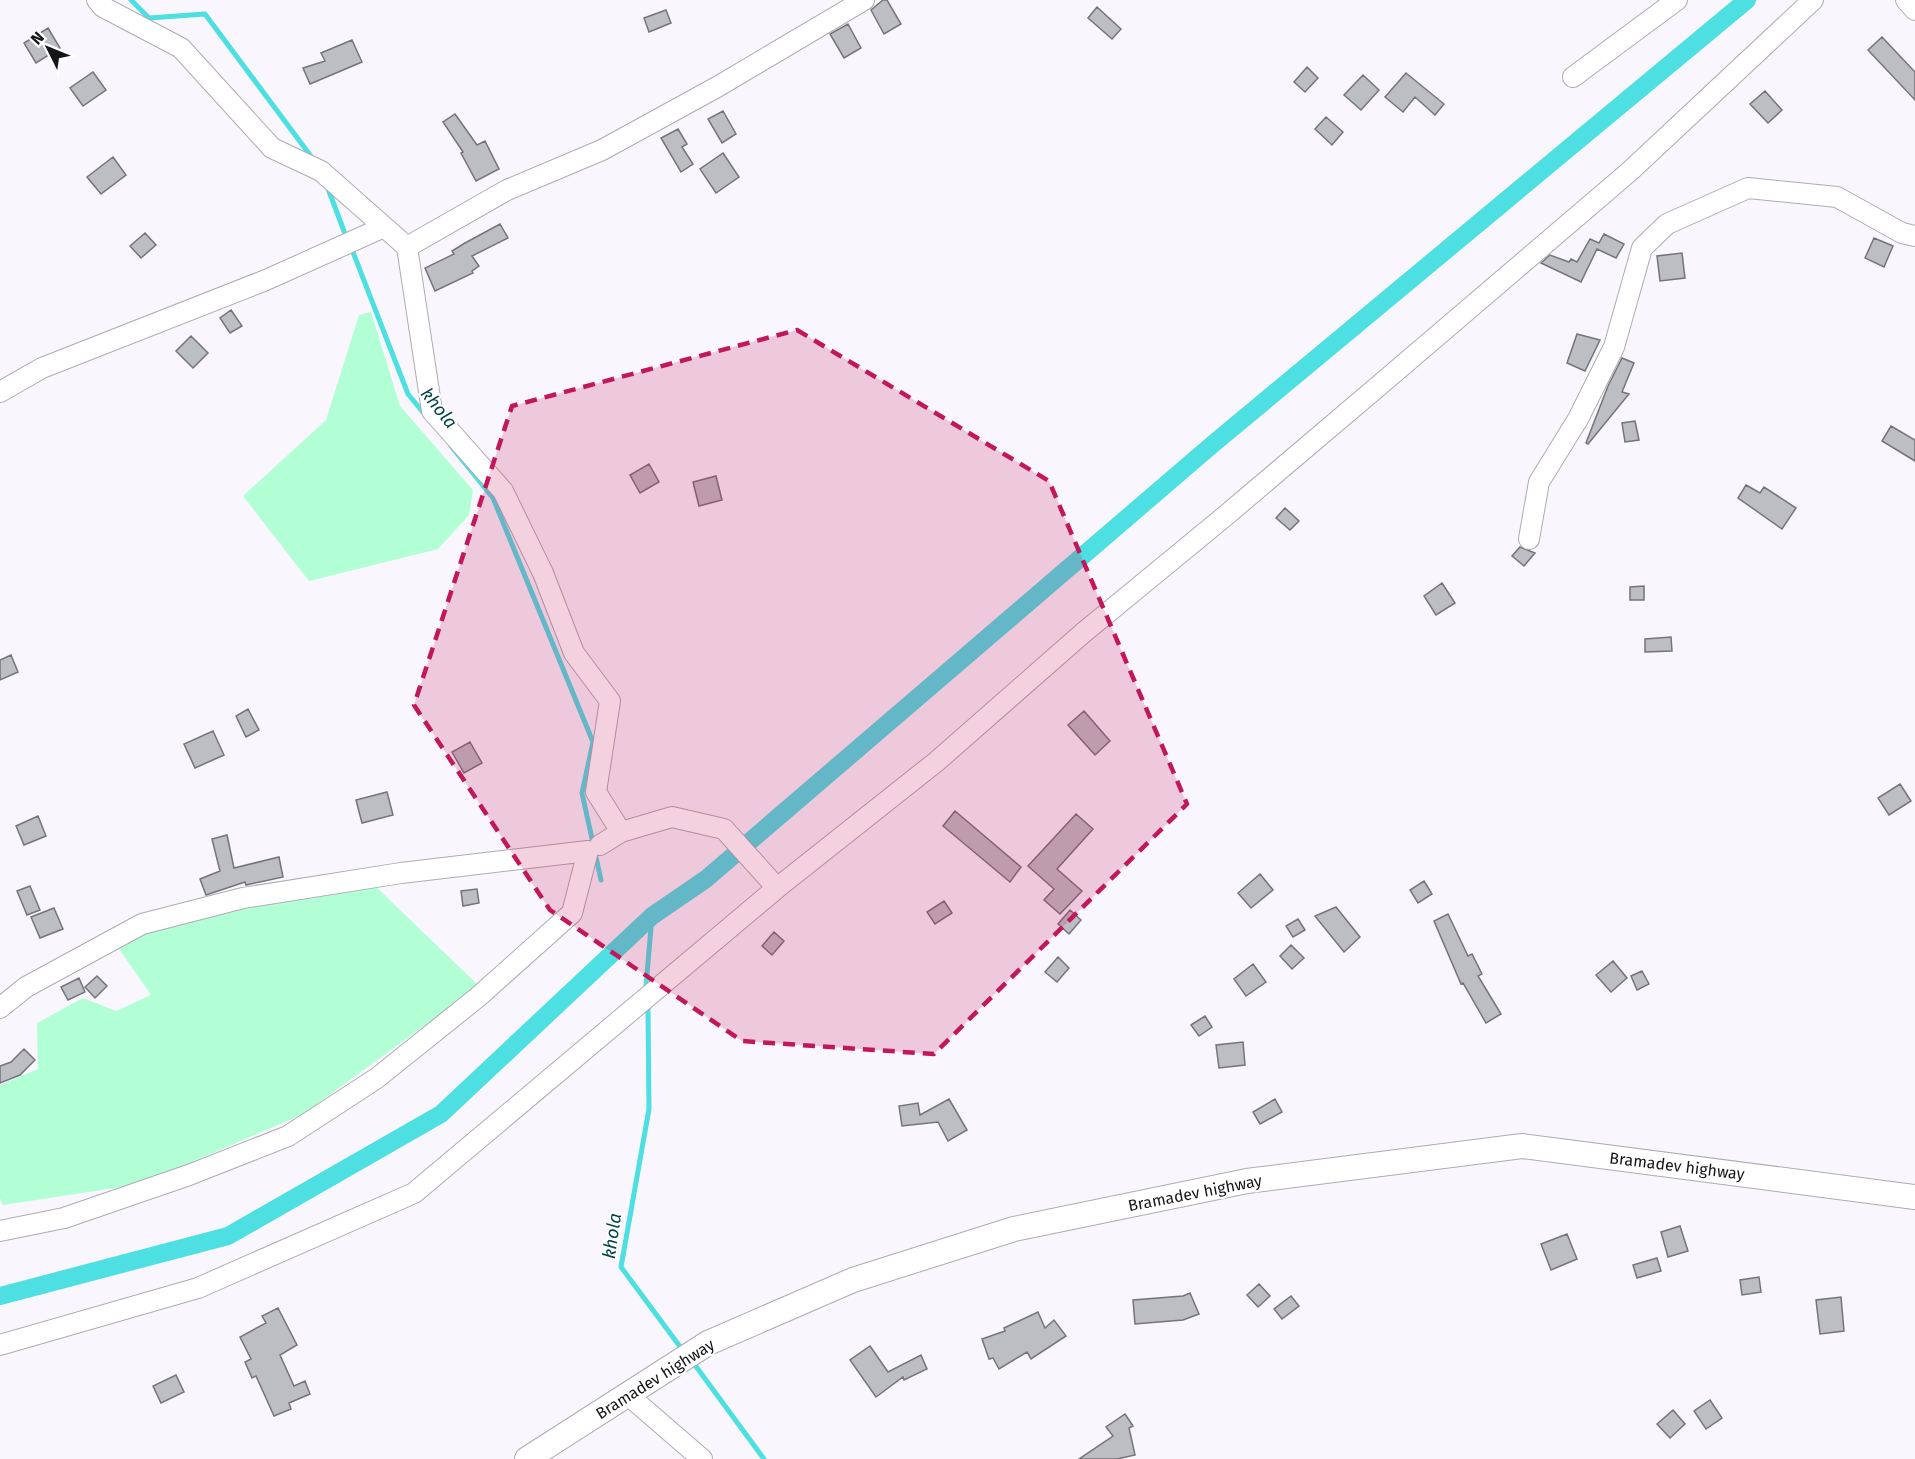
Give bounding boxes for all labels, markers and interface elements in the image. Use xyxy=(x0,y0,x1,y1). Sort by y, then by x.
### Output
north arrow xyxy=(18,18,78,78)
text: N xyxy=(27,28,48,48)
water label: khola xyxy=(416,383,462,433)
street label: Bramadev highway xyxy=(1608,1148,1746,1184)
street label: Bramadev highway xyxy=(1126,1171,1264,1215)
water label: khola xyxy=(598,1212,626,1260)
street label: Bramadev highway xyxy=(592,1335,718,1423)

